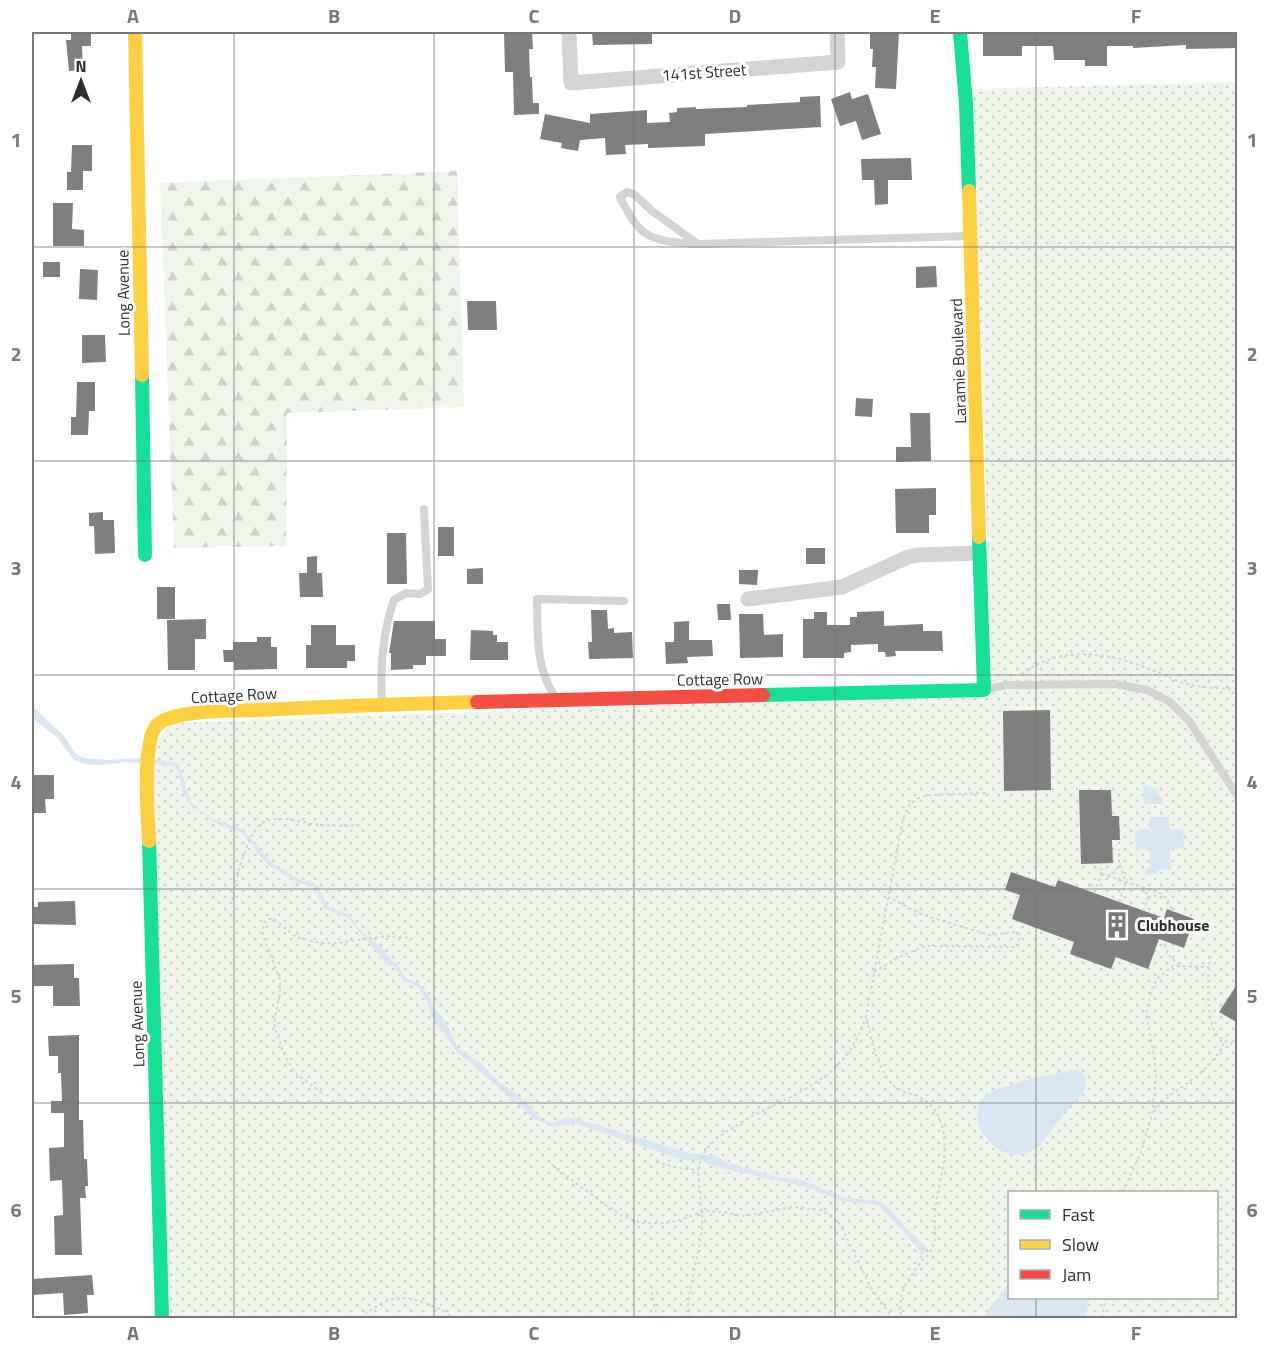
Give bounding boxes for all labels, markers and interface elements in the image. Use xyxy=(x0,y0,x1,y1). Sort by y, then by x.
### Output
text: A xyxy=(127,0,139,31)
text: B xyxy=(328,0,340,31)
text: C xyxy=(529,0,540,31)
text: D xyxy=(729,0,741,31)
text: E xyxy=(929,0,941,31)
text: F xyxy=(1131,0,1142,31)
north arrow xyxy=(51,51,111,111)
text: N xyxy=(75,54,87,78)
street label: 141st Street xyxy=(661,57,747,87)
text: 1 xyxy=(10,124,22,155)
text: 1 xyxy=(1246,124,1258,155)
street label: Long Avenue xyxy=(110,250,136,336)
street label: Laramie Boulevard xyxy=(944,298,972,424)
text: 2 xyxy=(10,338,22,369)
text: 2 xyxy=(1246,338,1258,369)
text: 3 xyxy=(10,552,22,583)
text: 3 xyxy=(1246,552,1258,583)
street label: Cottage Row xyxy=(677,666,763,692)
street label: Cottage Row xyxy=(190,681,278,709)
text: 4 xyxy=(10,766,22,797)
text: 4 xyxy=(1246,766,1258,797)
building icon: Clubhouse xyxy=(1102,910,1132,940)
place label: Clubhouse xyxy=(1137,913,1209,937)
text: 5 xyxy=(10,980,22,1011)
street label: Long Avenue xyxy=(123,980,151,1068)
text: 5 xyxy=(1246,980,1258,1011)
legend xyxy=(1008,1191,1218,1299)
text: 6 xyxy=(10,1194,22,1225)
text: 6 xyxy=(1246,1194,1258,1225)
text: Fast xyxy=(1062,1201,1095,1228)
text: Slow xyxy=(1062,1231,1099,1258)
text: Jam xyxy=(1062,1261,1091,1288)
text: A xyxy=(127,1317,139,1348)
text: B xyxy=(328,1317,340,1348)
text: C xyxy=(529,1317,540,1348)
text: D xyxy=(729,1317,741,1348)
text: E xyxy=(929,1317,941,1348)
text: F xyxy=(1131,1317,1142,1348)

